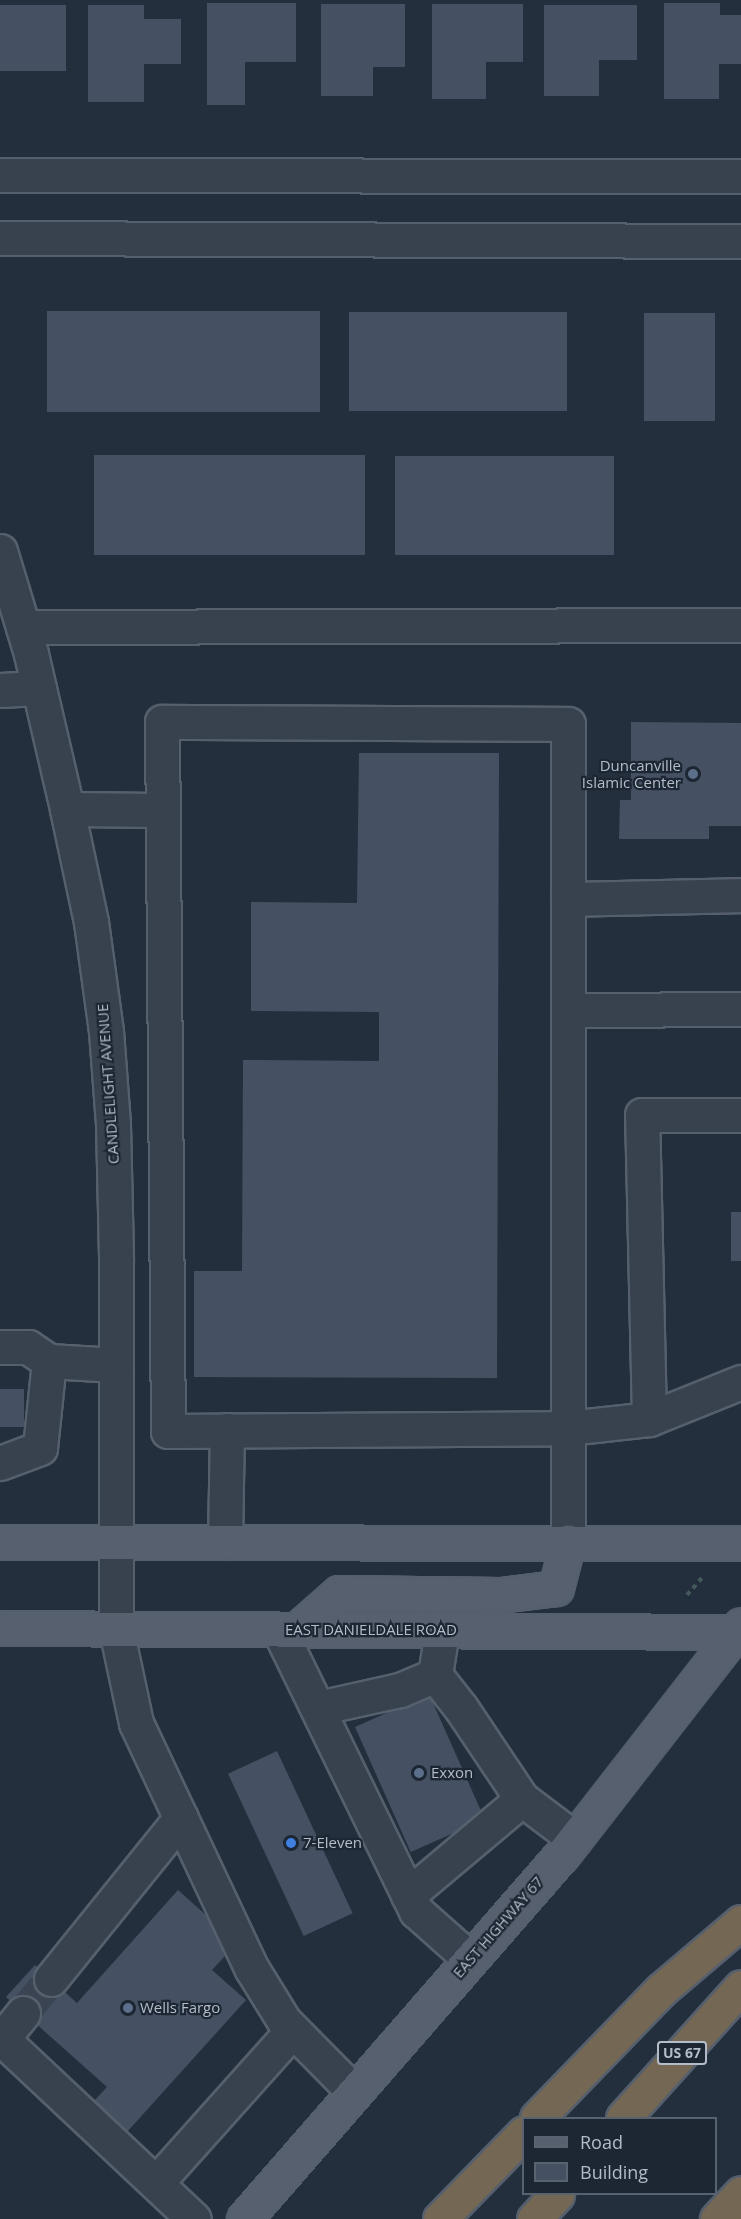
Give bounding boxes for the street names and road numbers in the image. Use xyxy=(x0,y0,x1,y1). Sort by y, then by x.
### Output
street label: CANDLELIGHT AVENUE xyxy=(93,1003,123,1165)
street label: EAST DANIELDALE ROAD xyxy=(285,1621,457,1639)
street label: EAST HIGHWAY 67 xyxy=(449,1873,547,1981)
road number: US 67 xyxy=(656,2042,708,2064)

